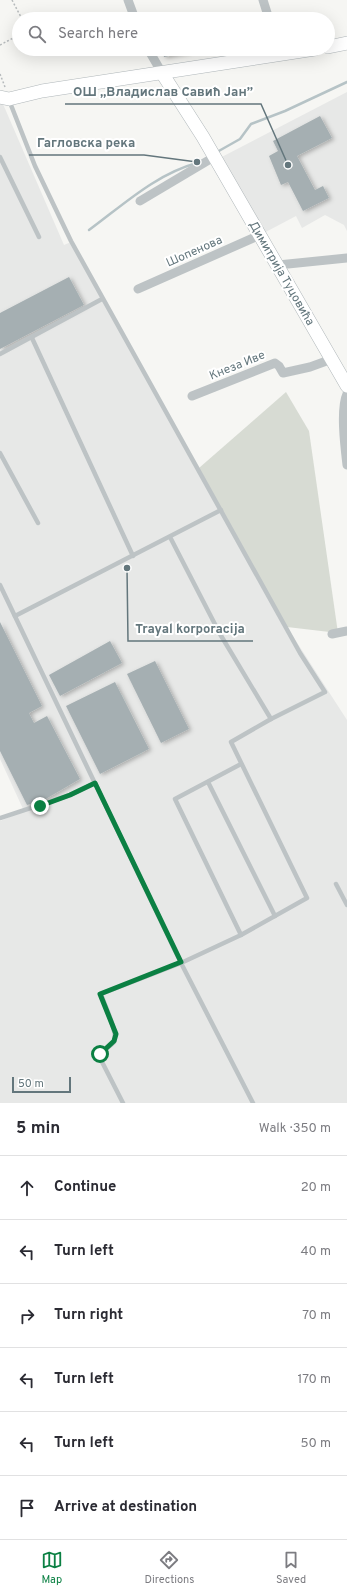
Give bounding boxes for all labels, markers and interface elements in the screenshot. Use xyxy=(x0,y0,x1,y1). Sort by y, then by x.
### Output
search box xyxy=(12,12,335,56)
icon: search xyxy=(26,23,48,45)
text: Search here xyxy=(58,25,138,44)
callout: ОШ „Владислав Савић Јан” xyxy=(65,79,261,104)
text: ОШ „Владислав Савић Јан” xyxy=(73,85,253,101)
callout: Гагловска река xyxy=(29,130,144,155)
text: Гагловска река xyxy=(37,136,135,152)
street label: Димитрија Туцовића xyxy=(245,218,318,329)
street label: Шопенова xyxy=(164,232,225,271)
street label: Кнеза Иве xyxy=(207,348,268,384)
callout: Trayal korporacija xyxy=(128,616,253,641)
text: Trayal korporacija xyxy=(135,622,245,638)
route end xyxy=(31,797,49,815)
route start xyxy=(91,1045,109,1063)
scale bar xyxy=(12,1075,71,1094)
text: 50 m xyxy=(18,1077,44,1091)
text: 5 min xyxy=(16,1118,60,1140)
text: Walk · 350 m xyxy=(259,1121,331,1137)
icon: ahead xyxy=(16,1177,38,1199)
text: Continue xyxy=(54,1178,116,1197)
text: 20 m xyxy=(301,1180,331,1196)
icon: left xyxy=(16,1241,38,1263)
text: Turn left xyxy=(54,1242,114,1261)
text: 40 m xyxy=(301,1244,331,1260)
icon: right xyxy=(16,1305,38,1327)
text: Turn right xyxy=(54,1306,123,1325)
text: 70 m xyxy=(302,1308,331,1324)
icon: left xyxy=(16,1369,38,1391)
text: Turn left xyxy=(54,1370,114,1389)
text: 170 m xyxy=(297,1372,331,1388)
icon: left xyxy=(16,1433,38,1455)
text: Turn left xyxy=(54,1434,114,1453)
text: 50 m xyxy=(301,1436,331,1452)
icon: arrive xyxy=(16,1497,38,1519)
text: Arrive at destination xyxy=(54,1498,197,1517)
tab: Map xyxy=(41,1549,63,1587)
tab: Directions xyxy=(144,1549,194,1587)
tab: Saved xyxy=(276,1549,306,1587)

